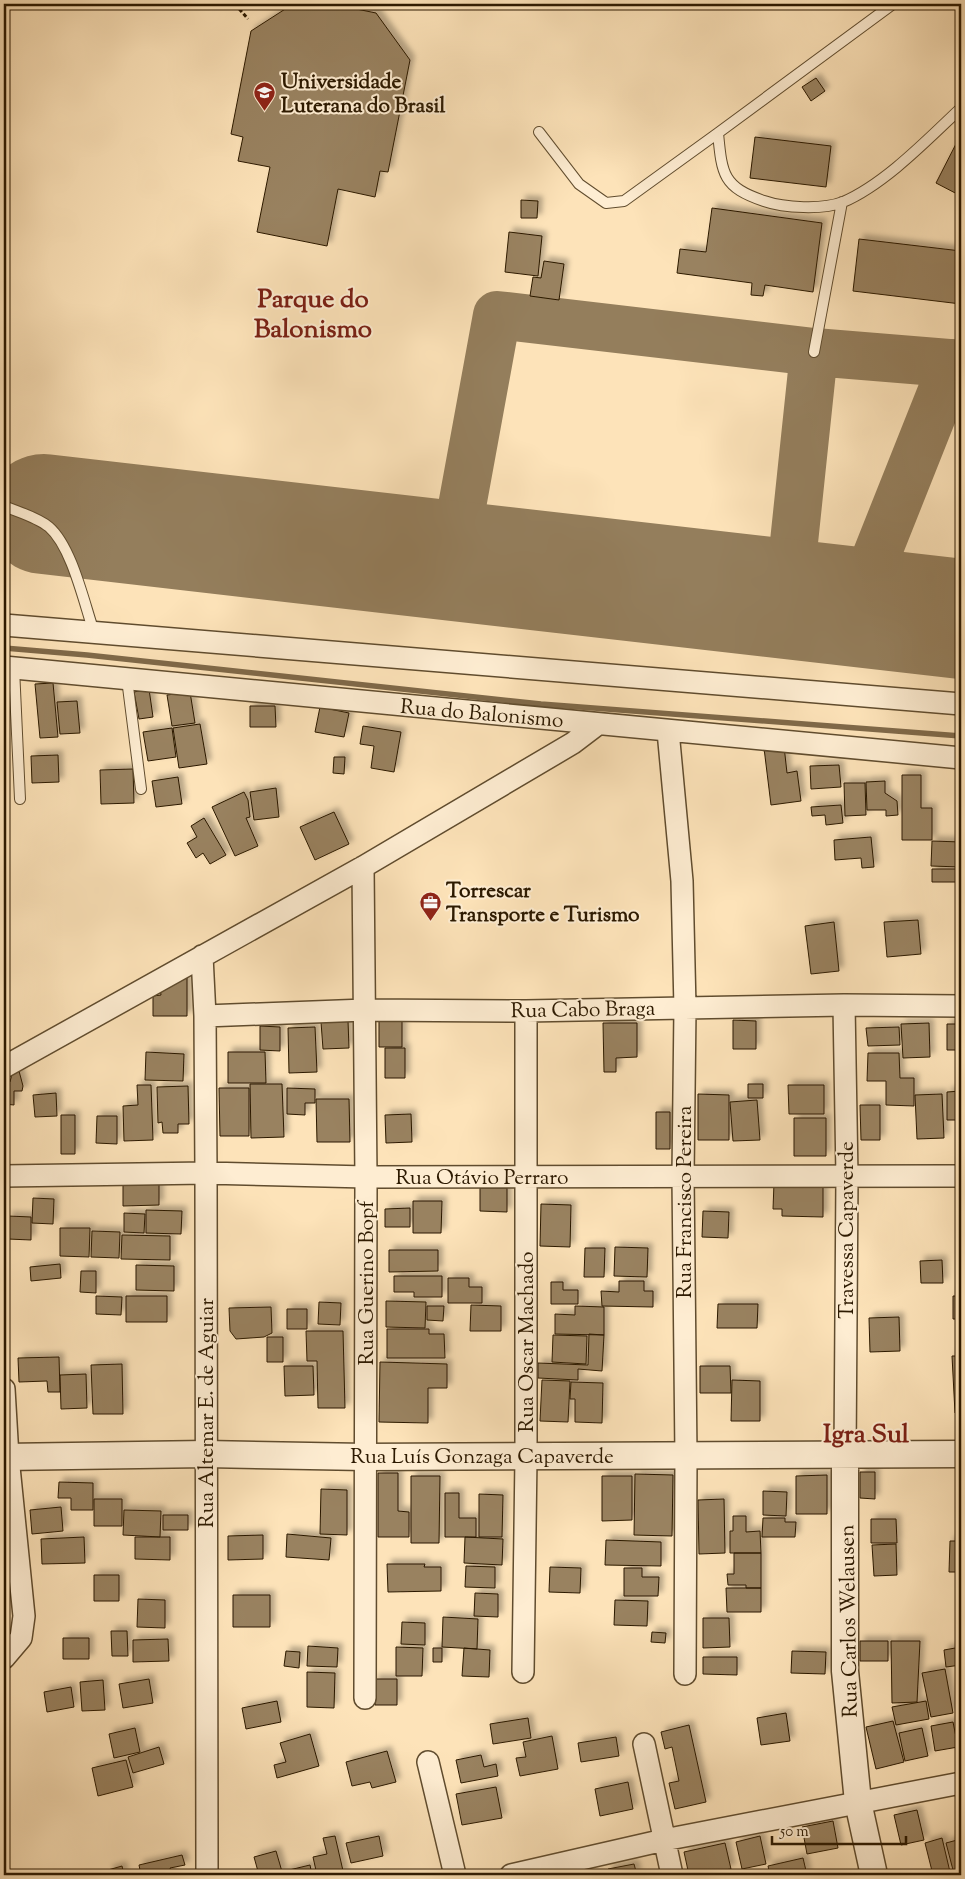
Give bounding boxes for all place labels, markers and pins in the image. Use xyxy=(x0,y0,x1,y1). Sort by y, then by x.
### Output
place label: Universidade Luterana do Brasil xyxy=(281,68,445,122)
school or university icon: Universidade Luterana do Brasil xyxy=(253,81,277,112)
place label: Torrescar Transporte e Turismo xyxy=(446,877,640,931)
office icon: Torrescar Transporte e Turismo xyxy=(418,890,442,921)

